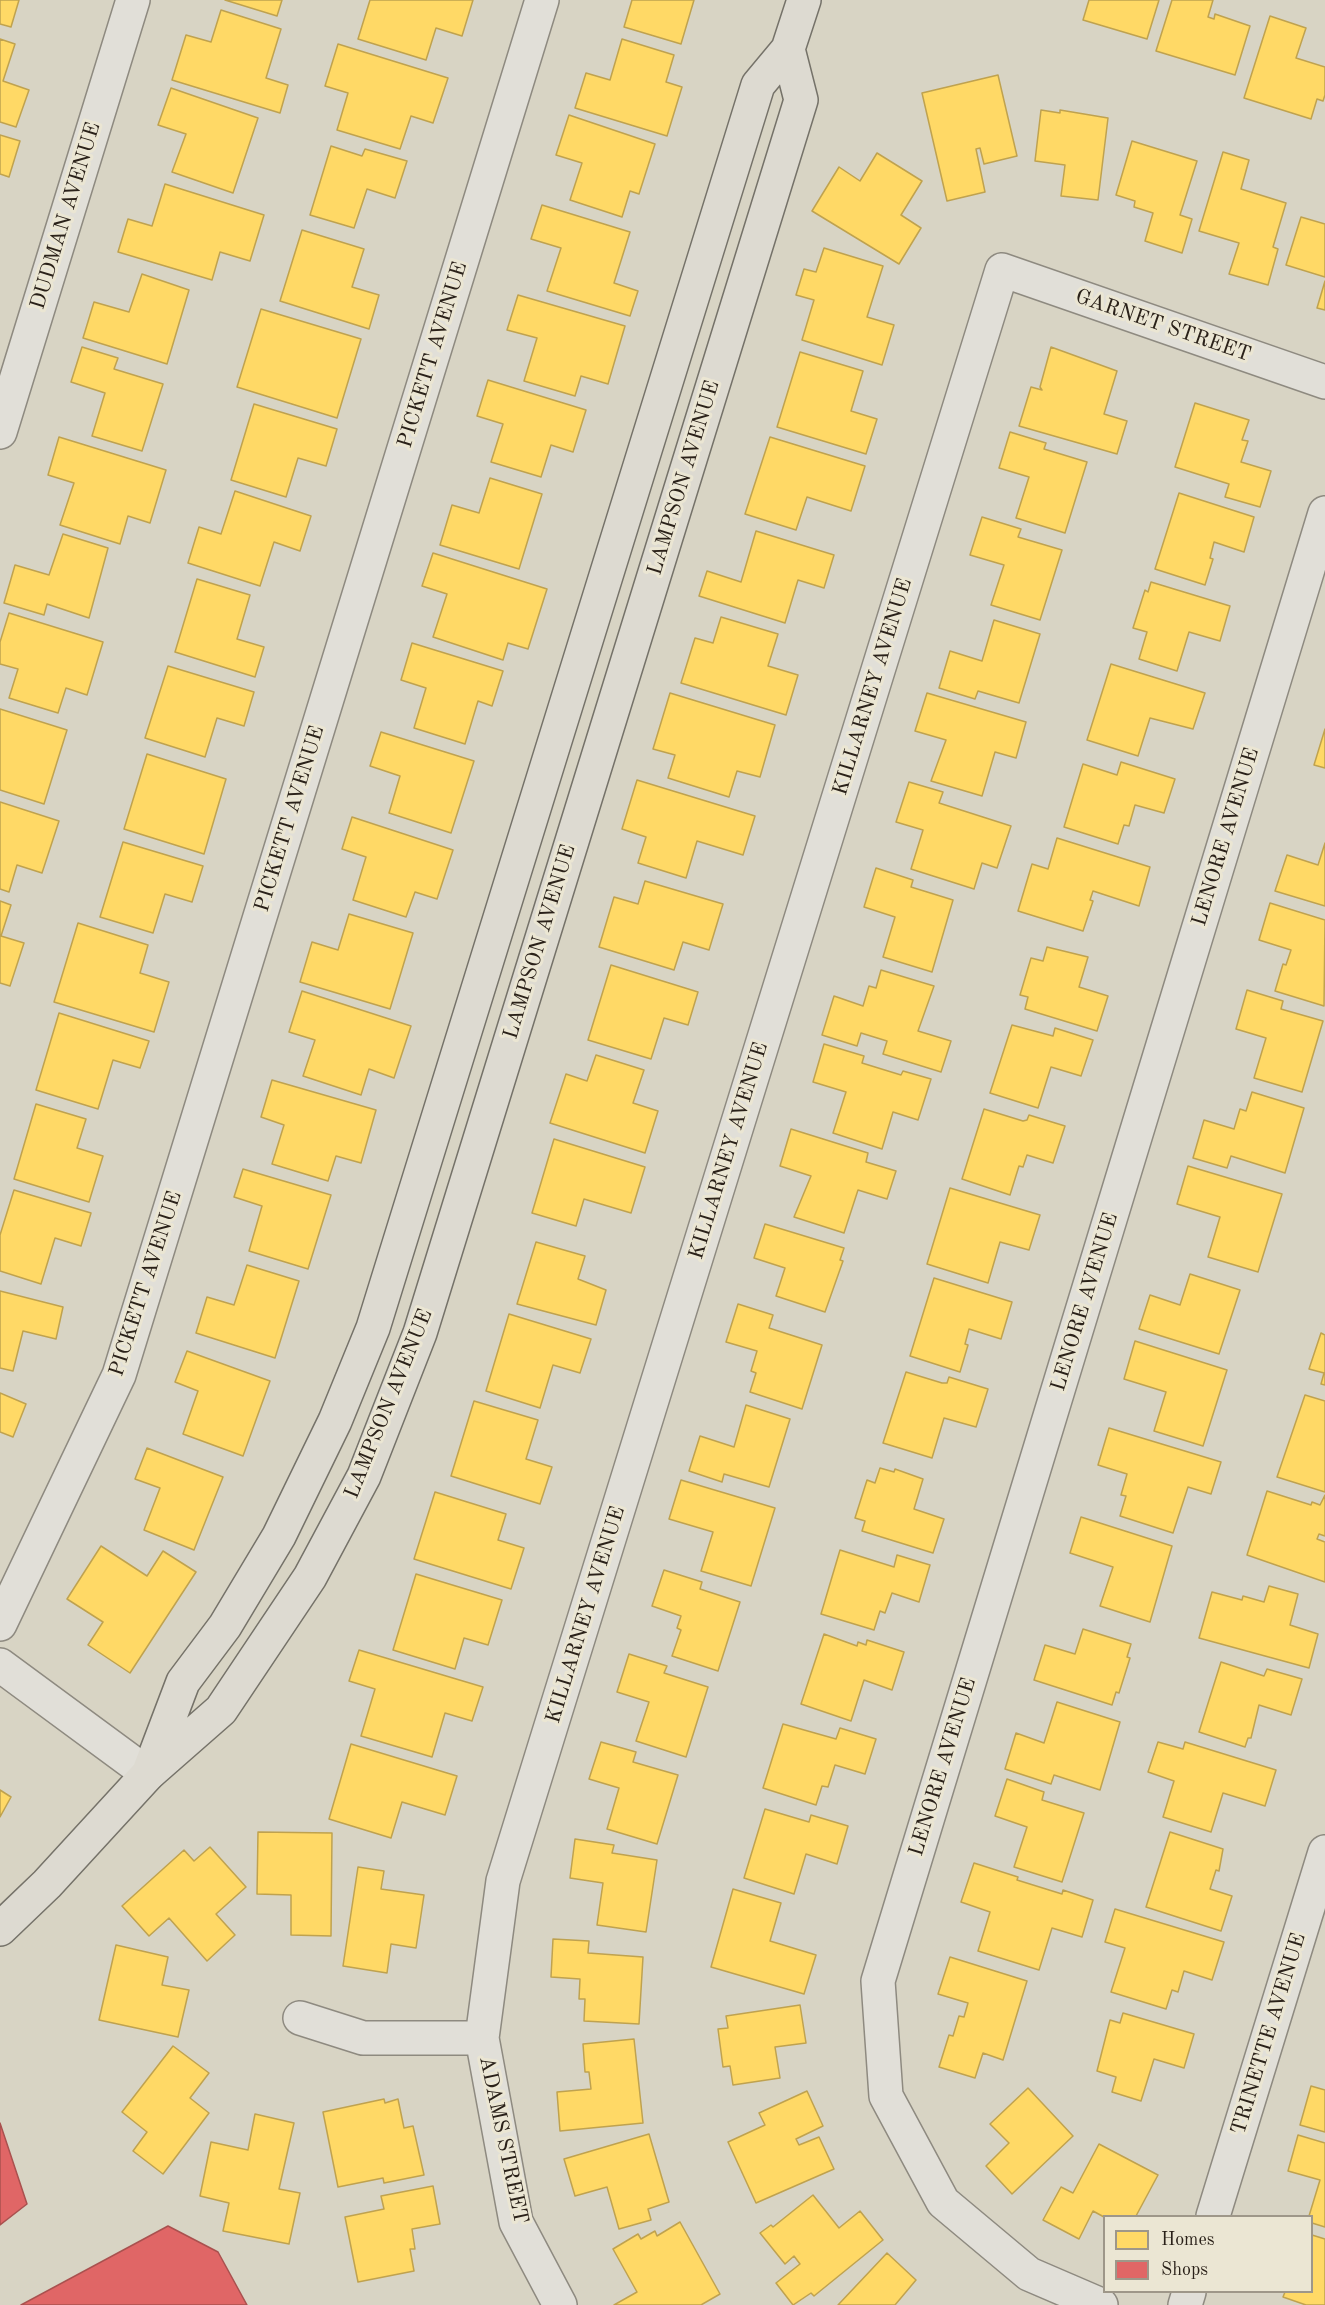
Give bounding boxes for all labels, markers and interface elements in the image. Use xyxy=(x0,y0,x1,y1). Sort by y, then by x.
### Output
street label: DUDMAN AVENUE xyxy=(26,119,106,313)
street label: PICKETT AVENUE xyxy=(393,259,473,451)
street label: GARNET STREET xyxy=(1072,284,1254,368)
street label: LAMPSON AVENUE xyxy=(642,378,726,578)
street label: KILLARNEY AVENUE xyxy=(828,575,918,799)
street label: PICKETT AVENUE xyxy=(250,723,330,915)
street label: LENORE AVENUE xyxy=(1187,745,1265,929)
street label: LAMPSON AVENUE xyxy=(498,842,582,1042)
street label: KILLARNEY AVENUE xyxy=(684,1039,774,1263)
street label: PICKETT AVENUE xyxy=(104,1188,188,1380)
street label: LENORE AVENUE xyxy=(1046,1210,1124,1394)
street label: LAMPSON AVENUE xyxy=(339,1306,439,1502)
street label: KILLARNEY AVENUE xyxy=(541,1503,631,1727)
street label: LENORE AVENUE xyxy=(904,1675,982,1859)
street label: TRINETTE AVENUE xyxy=(1226,1930,1312,2138)
street label: ADAMS STREET xyxy=(473,2054,533,2226)
legend xyxy=(1103,2215,1313,2293)
text: Homes xyxy=(1161,2231,1215,2249)
text: Shops xyxy=(1161,2261,1208,2279)

